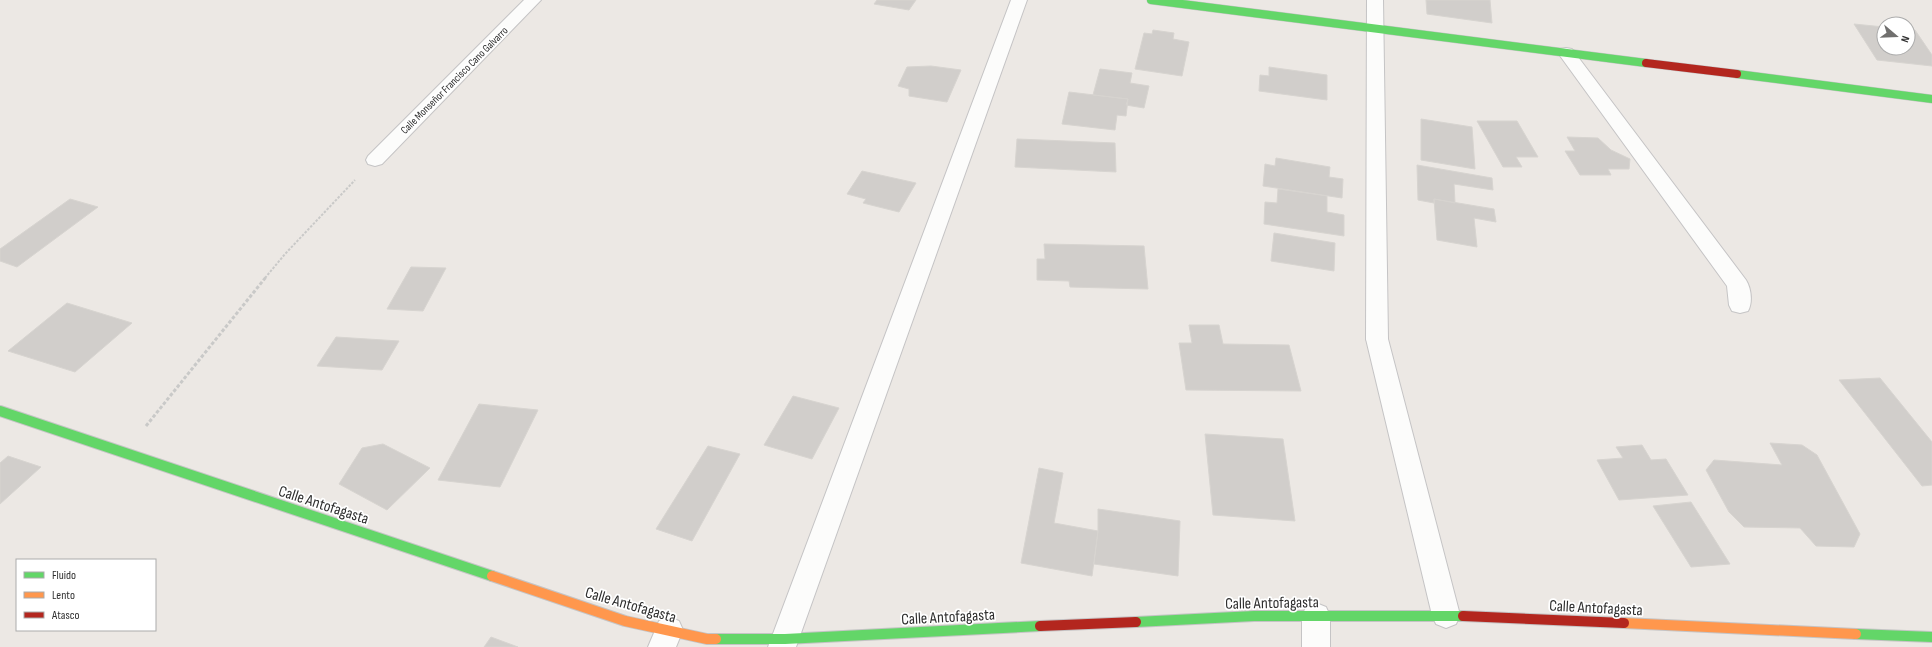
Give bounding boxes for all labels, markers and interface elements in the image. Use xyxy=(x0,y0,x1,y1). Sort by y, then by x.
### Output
north arrow xyxy=(1876,16,1916,56)
street label: Calle Monseñor Francisco Cano Galvarro xyxy=(398,24,511,137)
text: N xyxy=(1898,34,1912,44)
street label: Calle Antofagasta xyxy=(276,482,371,529)
legend xyxy=(16,559,156,631)
text: Fluido xyxy=(52,568,76,583)
street label: Calle Antofagasta xyxy=(583,583,678,627)
text: Lento xyxy=(52,588,75,603)
street label: Calle Antofagasta xyxy=(1225,593,1319,614)
street label: Calle Antofagasta xyxy=(1549,597,1643,620)
street label: Calle Antofagasta xyxy=(901,606,995,629)
text: Atasco xyxy=(51,608,79,623)

